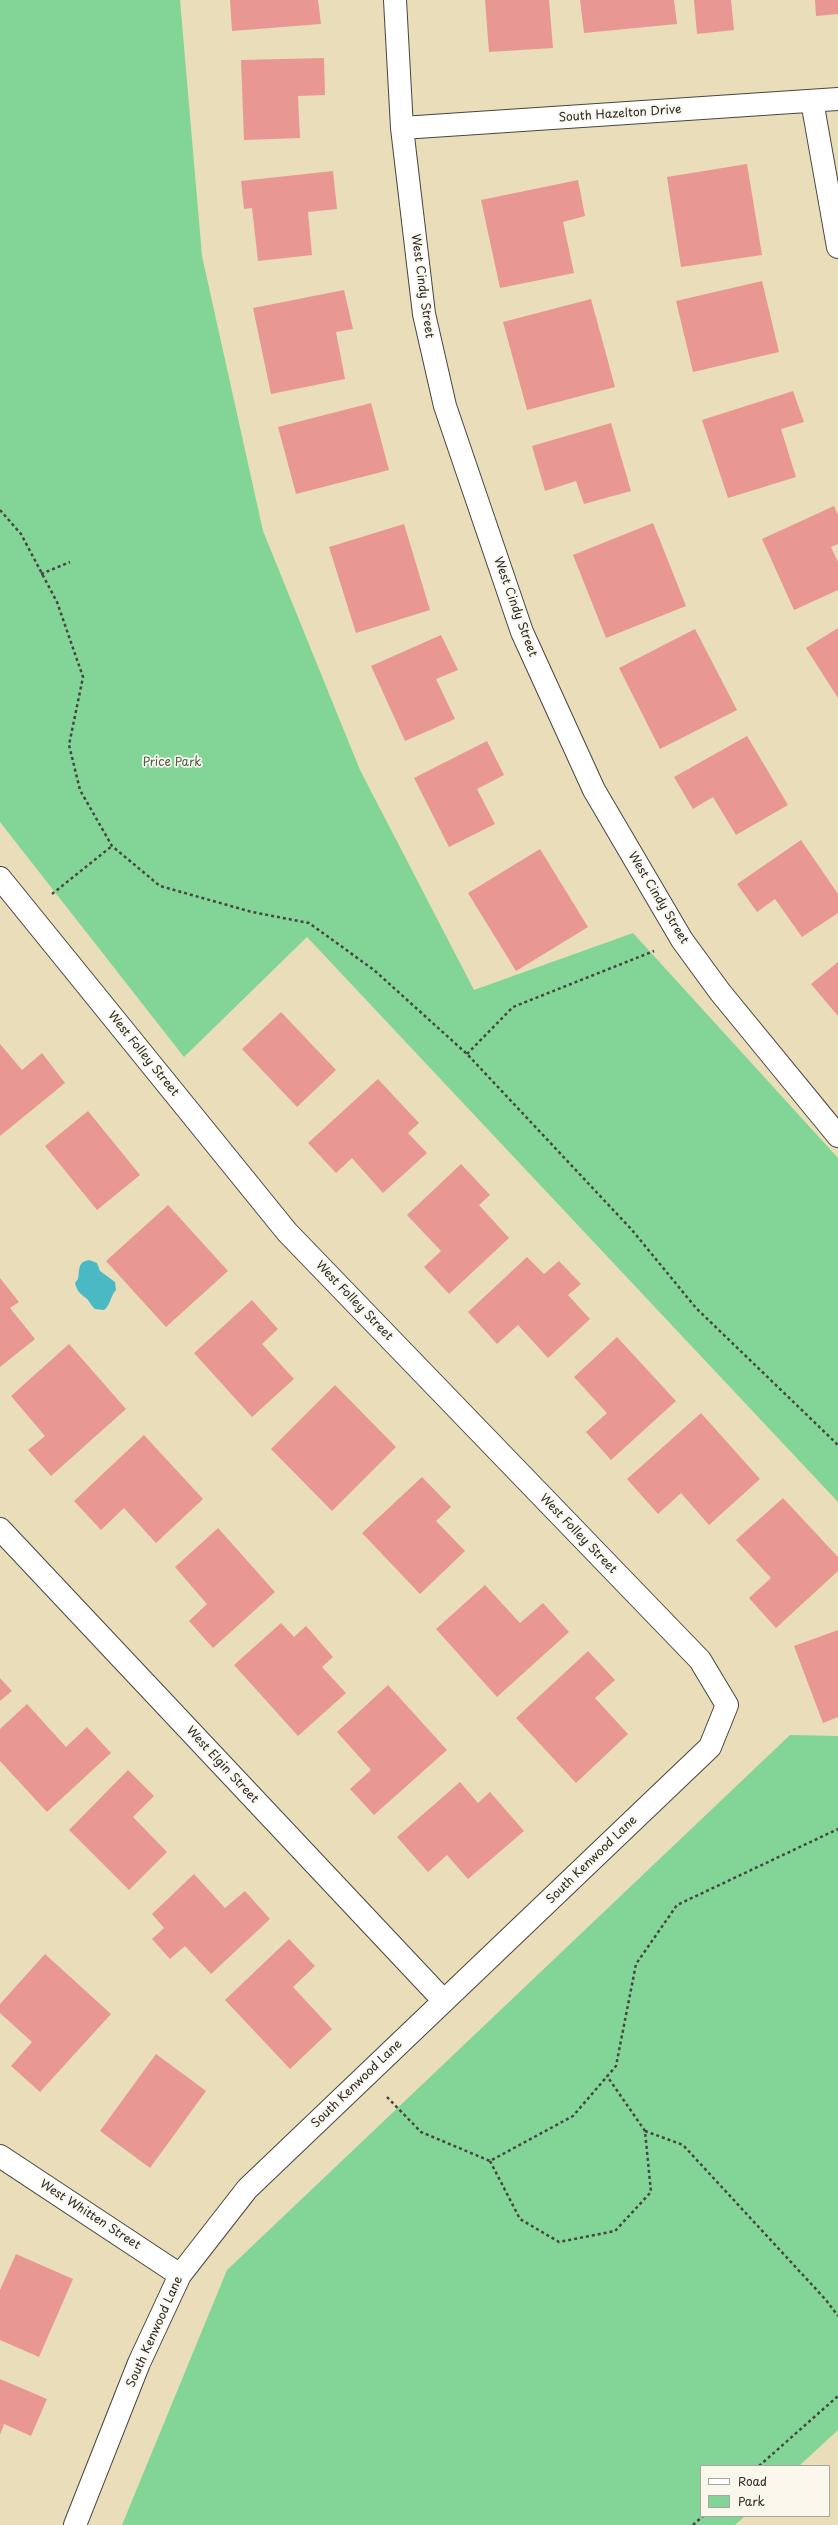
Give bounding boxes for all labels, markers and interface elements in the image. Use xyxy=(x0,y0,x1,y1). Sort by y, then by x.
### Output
street label: South Hazelton Drive xyxy=(558,103,682,125)
street label: West Cindy Street xyxy=(408,233,436,339)
street label: West Cindy Street xyxy=(490,555,540,659)
park label: Price Park xyxy=(142,756,202,770)
street label: West Cindy Street xyxy=(625,849,691,947)
street label: West Folley Street xyxy=(104,1009,182,1099)
street label: West Folley Street xyxy=(312,1258,396,1344)
street label: West Folley Street xyxy=(536,1491,620,1577)
street label: West Elgin Street xyxy=(183,1724,261,1806)
street label: South Kenwood Lane xyxy=(544,1813,640,1907)
street label: South Kenwood Lane xyxy=(309,2037,405,2131)
street label: West Whitten Street xyxy=(37,2177,143,2253)
street label: South Kenwood Lane xyxy=(124,2274,186,2390)
legend xyxy=(700,2465,830,2517)
text: Road xyxy=(738,2472,767,2490)
text: Park xyxy=(738,2492,765,2510)

